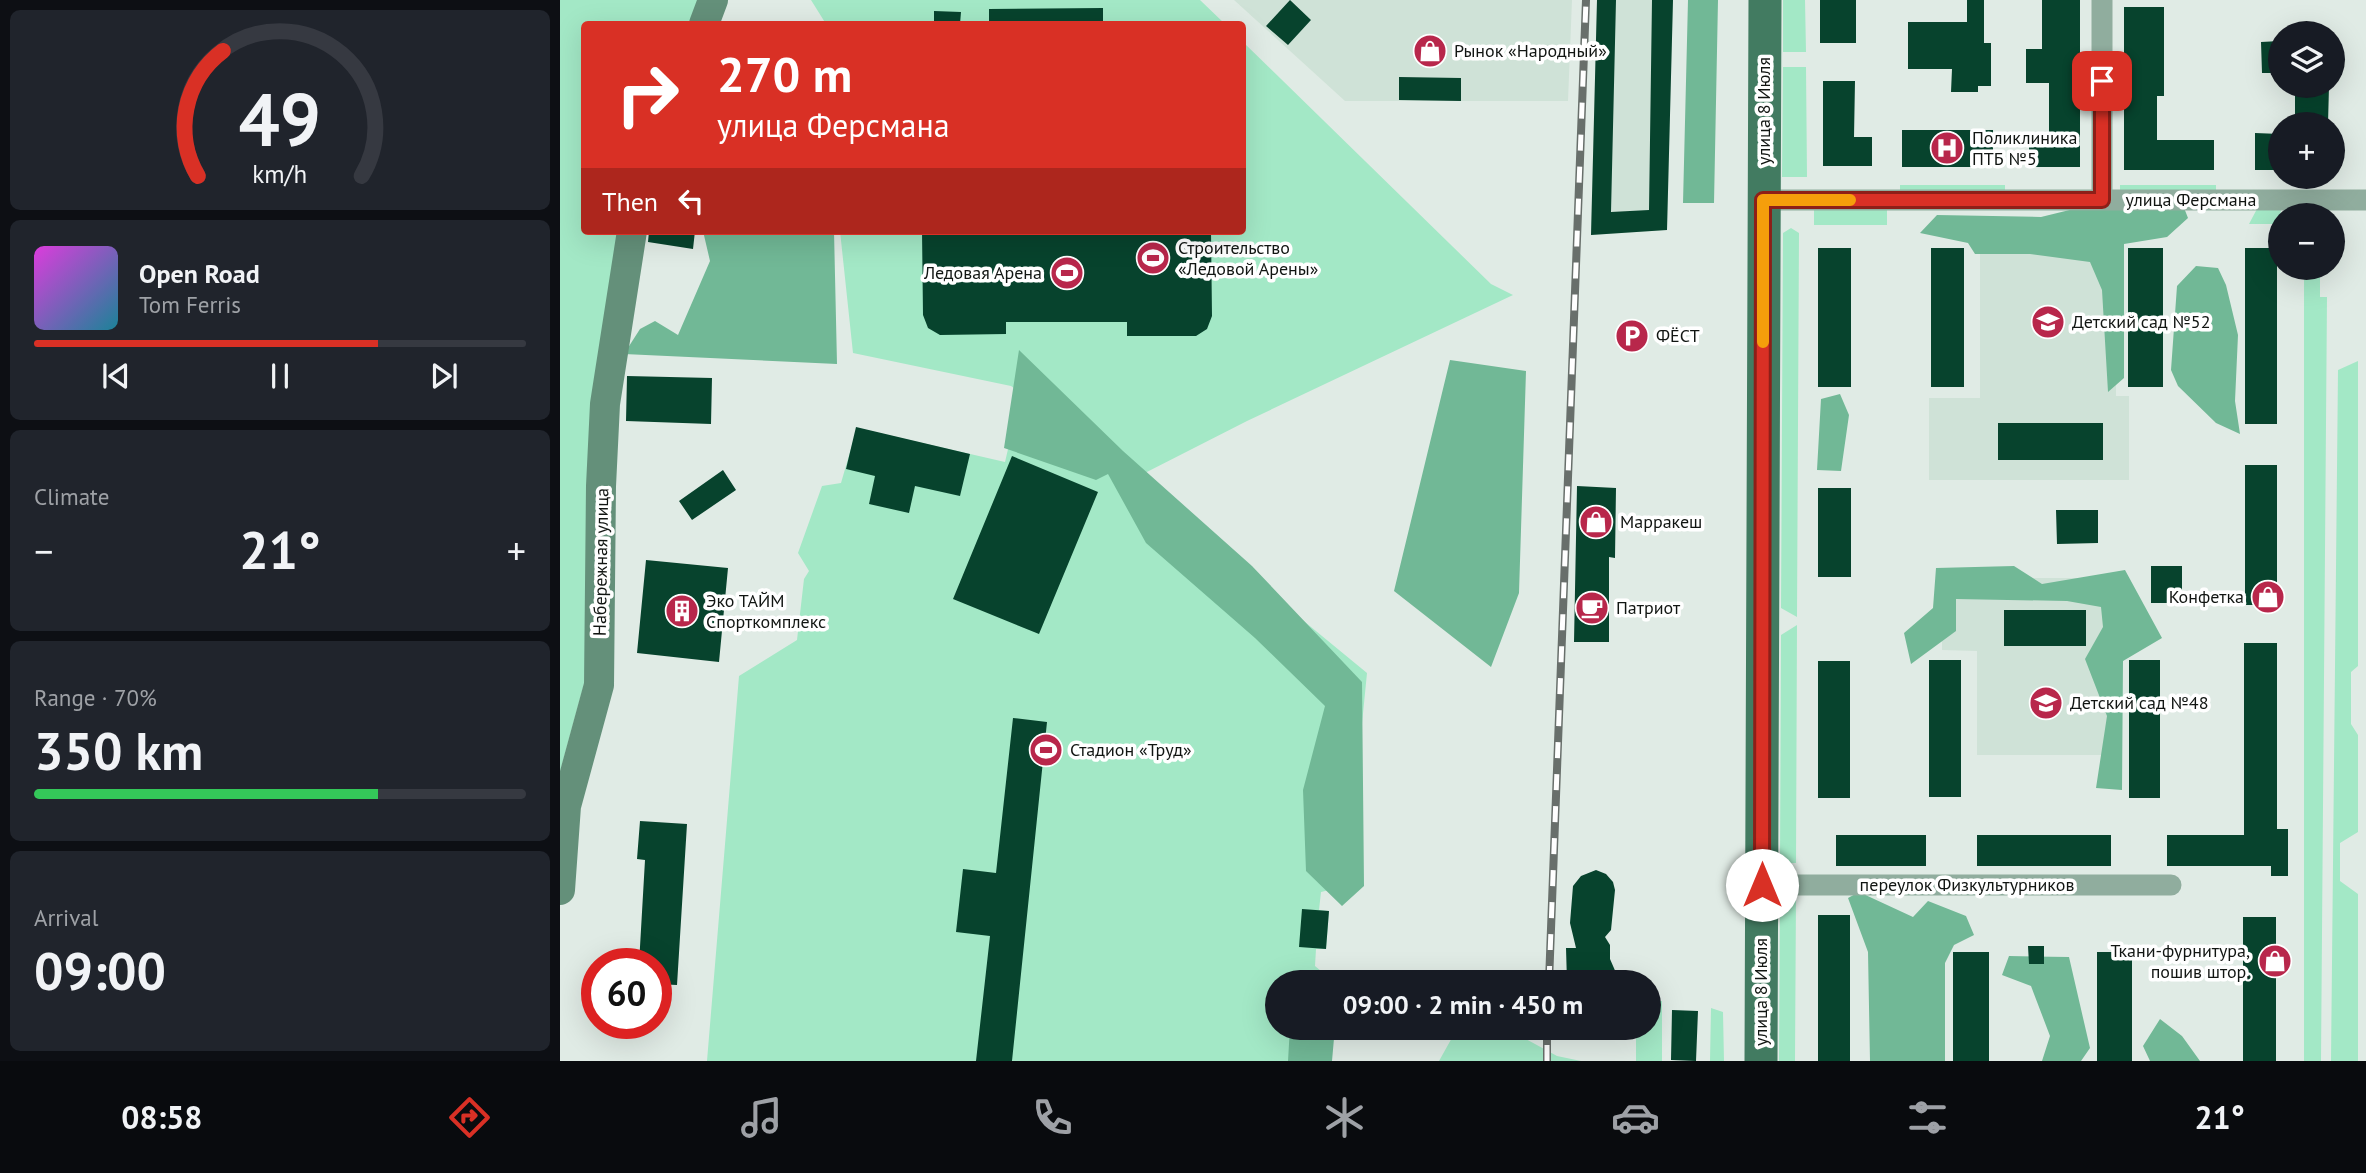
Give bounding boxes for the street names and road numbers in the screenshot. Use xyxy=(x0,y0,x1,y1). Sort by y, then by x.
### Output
street label: улица 8 Июля xyxy=(1752,57,1775,165)
street label: улица Ферсмана xyxy=(2126,188,2256,211)
street label: Набережная улица xyxy=(588,488,613,636)
street label: переулок Физкультурников xyxy=(1860,873,2074,896)
street label: улица 8 Июля xyxy=(1749,938,1772,1046)

